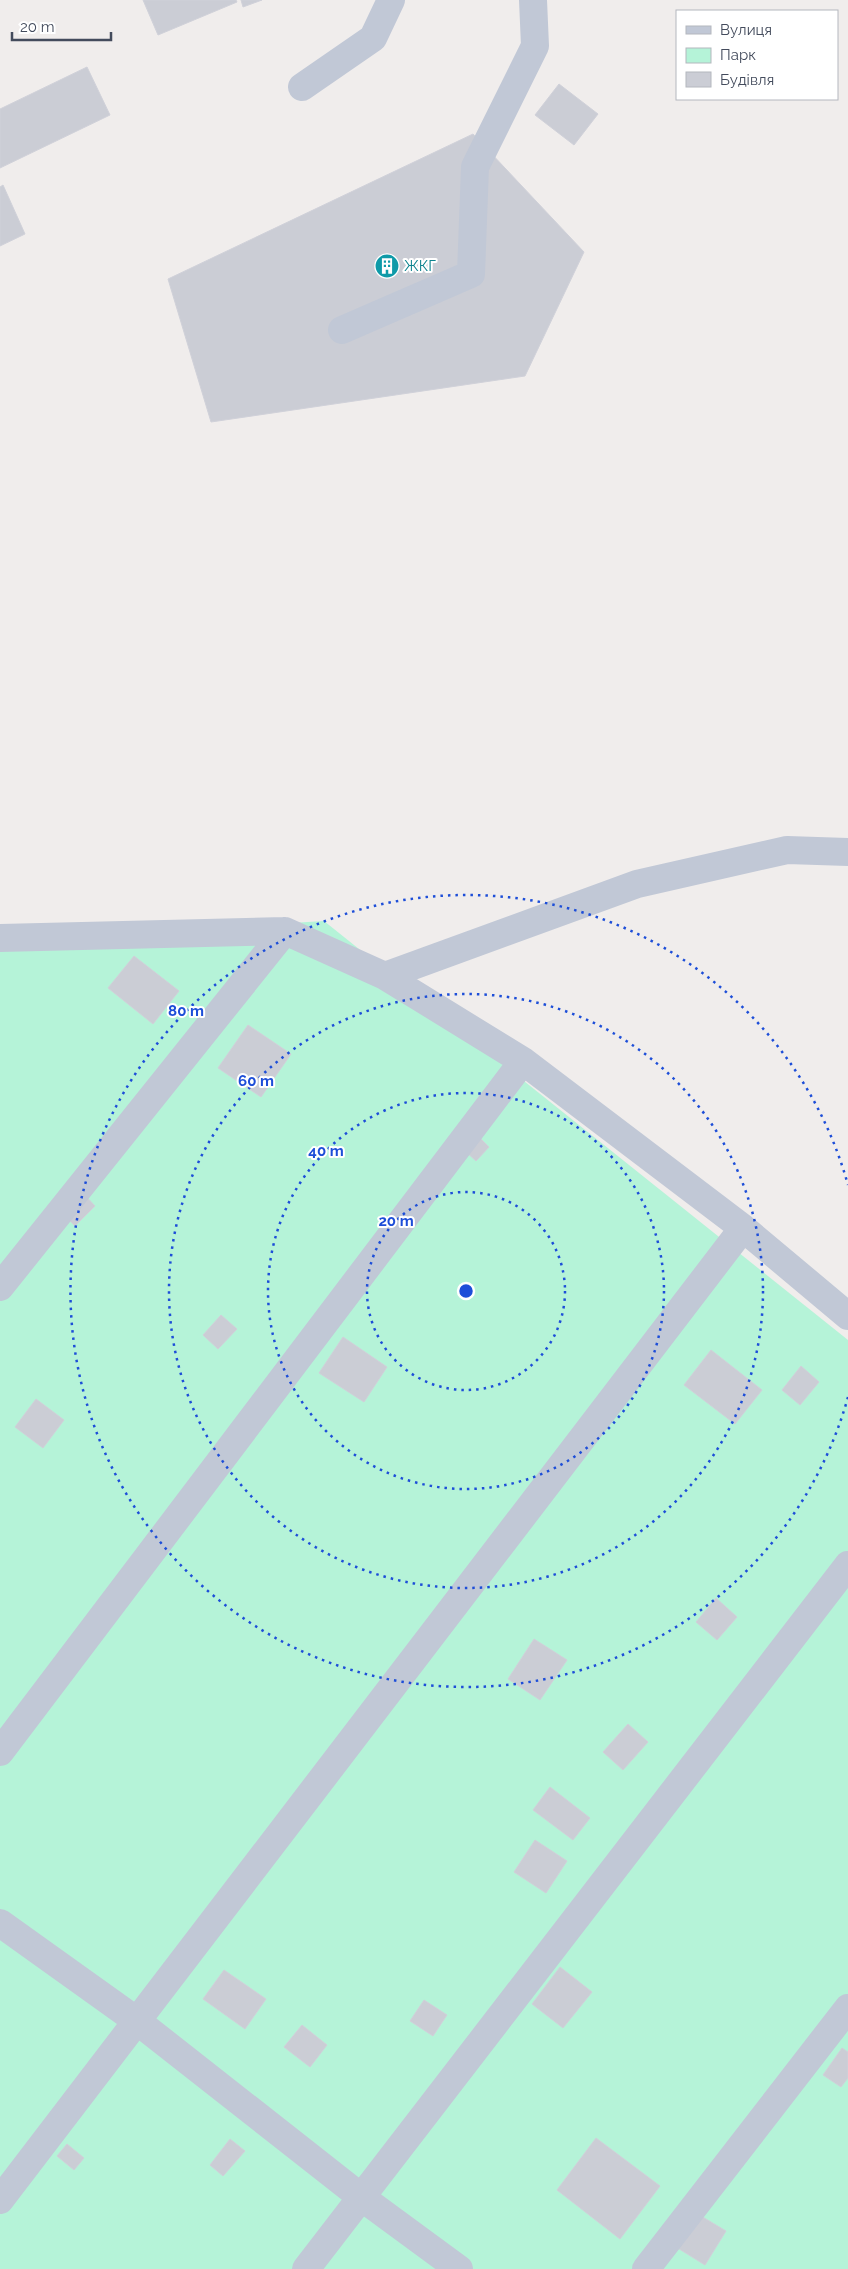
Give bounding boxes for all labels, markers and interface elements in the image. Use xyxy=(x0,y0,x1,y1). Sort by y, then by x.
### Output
scale bar xyxy=(12,10,111,42)
legend xyxy=(676,10,838,100)
text: 20 m xyxy=(20,18,55,36)
text: Вулиця xyxy=(720,21,772,39)
text: Парк xyxy=(720,46,756,64)
text: Будівля xyxy=(720,71,774,89)
building icon: ЖКГ xyxy=(374,253,400,279)
place label: ЖКГ xyxy=(404,257,436,275)
text: 80 m xyxy=(168,1002,204,1020)
text: 60 m xyxy=(238,1072,274,1090)
text: 40 m xyxy=(308,1142,344,1160)
text: 20 m xyxy=(378,1212,414,1230)
centre of rings xyxy=(457,1282,475,1300)

